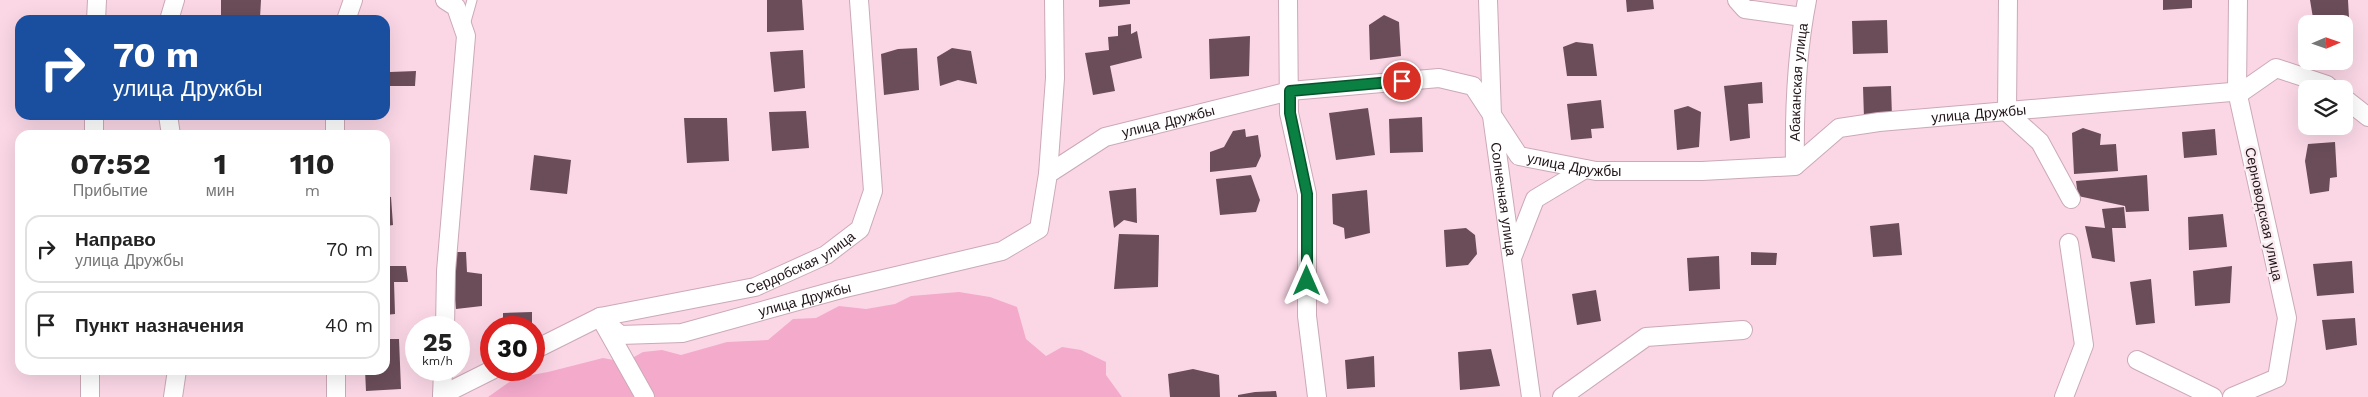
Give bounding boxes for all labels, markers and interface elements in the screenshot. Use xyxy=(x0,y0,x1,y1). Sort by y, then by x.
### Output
north arrow xyxy=(2298,15,2352,70)
map controls xyxy=(2298,15,2353,135)
street label: Абаканская улица xyxy=(1787,22,1811,141)
text: 70 m xyxy=(113,34,199,76)
icon: right xyxy=(30,35,95,100)
pin xyxy=(1381,60,1423,102)
icon: arrive xyxy=(1388,67,1416,95)
text: улица Дружбы xyxy=(113,76,263,101)
button: layers xyxy=(2298,80,2353,135)
street label: улица Дружбы xyxy=(1931,101,2027,126)
street label: улица Дружбы xyxy=(1120,102,1216,141)
street label: Солнечная улица xyxy=(1488,141,1519,257)
text: 07:52 xyxy=(70,146,151,181)
text: 1 xyxy=(214,146,227,181)
text: 110 xyxy=(290,146,335,181)
street label: Серноводская улица xyxy=(2242,146,2286,282)
street label: улица Дружбы xyxy=(1526,150,1621,179)
text: Прибытие xyxy=(73,181,148,200)
text: мин xyxy=(206,181,235,200)
text: m xyxy=(305,181,320,200)
text: Направо xyxy=(75,228,156,251)
street label: Сердобская улица xyxy=(744,228,858,297)
icon: right xyxy=(32,235,60,263)
text: 70 m xyxy=(326,238,373,261)
text: улица Дружбы xyxy=(75,251,184,270)
position arrow xyxy=(1280,254,1332,306)
street label: улица Дружбы xyxy=(757,279,852,319)
icon: arrive xyxy=(32,311,60,339)
text: Пункт назначения xyxy=(75,314,244,337)
text: 40 m xyxy=(325,314,373,337)
speed limit sign: 30 xyxy=(480,316,545,381)
text: 25 xyxy=(423,328,452,357)
text: km/h xyxy=(422,354,453,368)

